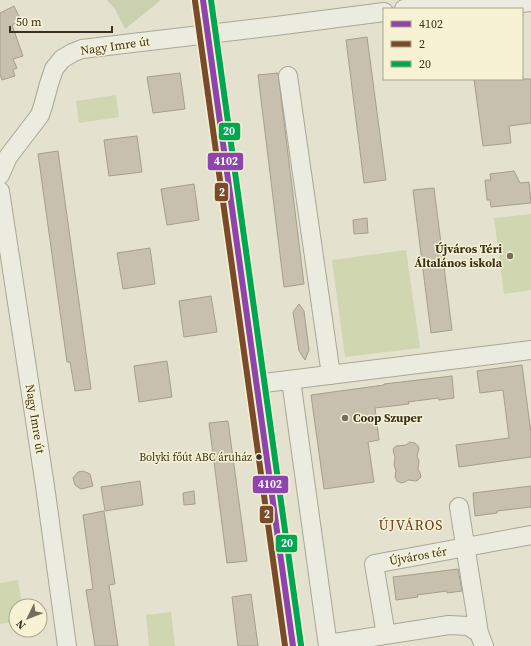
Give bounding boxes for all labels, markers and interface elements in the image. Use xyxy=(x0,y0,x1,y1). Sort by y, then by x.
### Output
scale bar xyxy=(10,8,112,34)
legend xyxy=(383,8,523,80)
text: 50 m xyxy=(16,14,42,30)
text: 4102 xyxy=(419,16,443,32)
street label: Nagy Imre út xyxy=(79,33,151,59)
text: 2 xyxy=(419,36,425,52)
text: 20 xyxy=(419,56,431,72)
line badge: 20 xyxy=(218,122,241,141)
text: 20 xyxy=(223,124,235,139)
line badge: 4102 xyxy=(207,152,244,171)
text: 4102 xyxy=(214,154,238,169)
line badge: 2 xyxy=(214,182,229,202)
text: 2 xyxy=(219,185,225,200)
place label: Újváros Téri Általános iskola xyxy=(414,241,503,271)
marker: Újváros Téri Általános iskola xyxy=(505,251,515,261)
street label: Nagy Imre út xyxy=(22,383,48,455)
place label: Coop Szuper xyxy=(353,410,423,426)
marker: Coop Szuper xyxy=(340,413,350,423)
place label: Bolyki főút ABC áruház xyxy=(139,450,252,465)
marker: Bolyki főút ABC áruház xyxy=(254,452,264,462)
line badge: 4102 xyxy=(252,475,289,494)
text: 4102 xyxy=(258,477,282,492)
line badge: 2 xyxy=(259,505,274,524)
text: 2 xyxy=(264,507,270,522)
district label: ÚJVÁROS xyxy=(378,515,444,535)
line badge: 20 xyxy=(275,534,298,553)
text: 20 xyxy=(281,536,293,551)
street label: Újváros tér xyxy=(388,543,448,569)
north arrow xyxy=(8,598,48,638)
text: N xyxy=(13,616,29,633)

